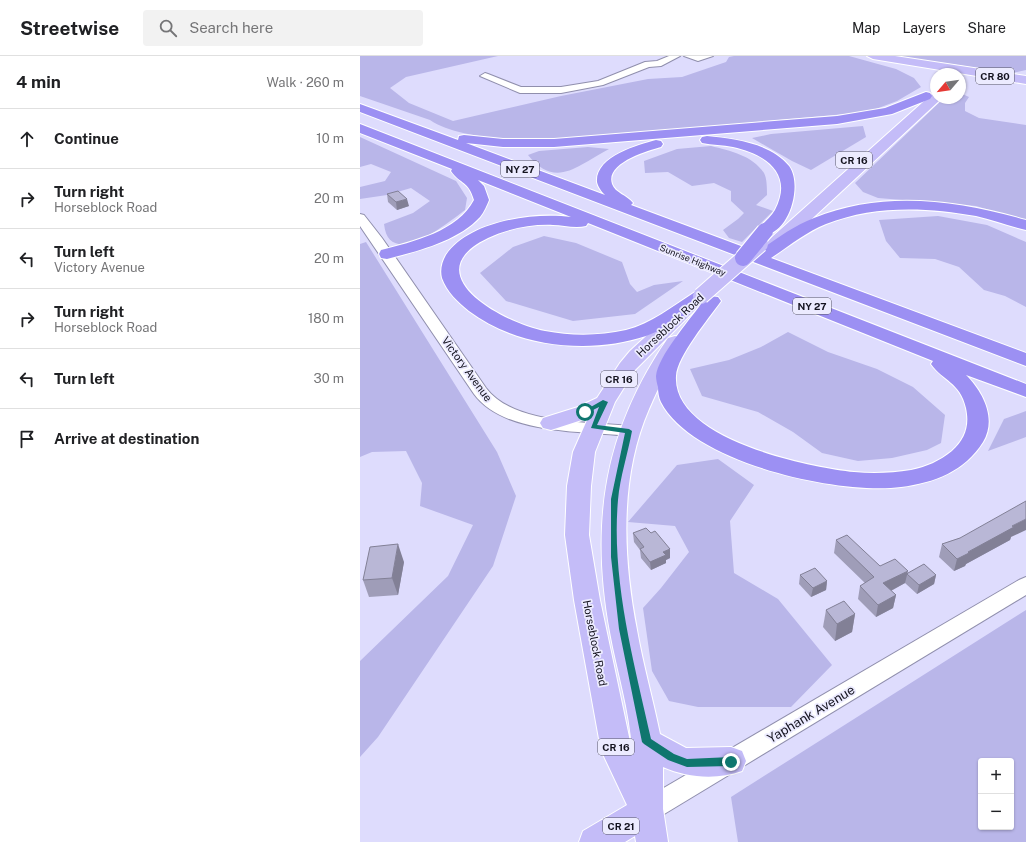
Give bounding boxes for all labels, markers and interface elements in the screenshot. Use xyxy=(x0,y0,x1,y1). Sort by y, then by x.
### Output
search box xyxy=(143,10,423,46)
text: Streetwise xyxy=(20,17,119,39)
icon: search xyxy=(157,17,179,39)
text: Search here xyxy=(189,19,273,36)
text: Map xyxy=(852,20,880,36)
text: Layers xyxy=(902,20,946,36)
text: Share xyxy=(968,20,1006,36)
north arrow xyxy=(930,68,966,104)
road number: CR 80 xyxy=(976,68,1014,84)
text: 4 min xyxy=(16,72,61,92)
text: Walk · 260 m xyxy=(266,75,344,90)
icon: ahead xyxy=(16,128,38,150)
text: Continue xyxy=(54,130,119,147)
text: 10 m xyxy=(316,131,344,146)
road number: CR 16 xyxy=(836,152,872,168)
road number: NY 27 xyxy=(501,161,539,177)
text: Turn right xyxy=(54,183,124,200)
icon: right xyxy=(16,188,38,210)
text: 20 m xyxy=(314,191,344,206)
text: Horseblock Road xyxy=(54,200,157,215)
street label: Sunrise Highway xyxy=(658,242,728,278)
text: Turn left xyxy=(54,243,115,260)
icon: left xyxy=(16,248,38,270)
text: 20 m xyxy=(314,251,344,266)
text: Victory Avenue xyxy=(54,260,145,275)
street label: Horseblock Road xyxy=(634,291,706,359)
road number: NY 27 xyxy=(793,298,831,314)
text: Turn right xyxy=(54,303,124,320)
icon: right xyxy=(16,308,38,330)
text: 180 m xyxy=(308,311,344,326)
text: Horseblock Road xyxy=(54,320,157,335)
street label: Victory Avenue xyxy=(440,334,494,404)
icon: left xyxy=(16,368,38,390)
text: Turn left xyxy=(54,370,115,387)
text: 30 m xyxy=(314,371,344,386)
road number: CR 16 xyxy=(601,371,637,387)
route start xyxy=(576,403,594,421)
icon: arrive xyxy=(16,428,38,450)
text: Arrive at destination xyxy=(54,430,199,447)
street label: Horseblock Road xyxy=(581,599,609,687)
street label: Yaphank Avenue xyxy=(765,682,857,746)
road number: CR 16 xyxy=(598,739,634,755)
route end xyxy=(722,753,740,771)
map controls xyxy=(978,758,1014,830)
button: + xyxy=(978,758,1014,794)
button: − xyxy=(978,794,1014,830)
road number: CR 21 xyxy=(603,818,639,834)

